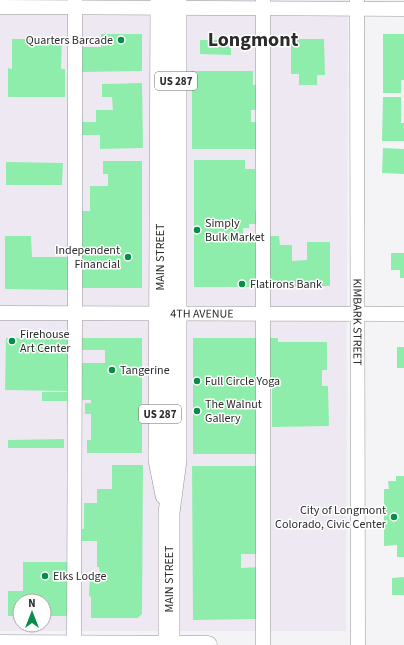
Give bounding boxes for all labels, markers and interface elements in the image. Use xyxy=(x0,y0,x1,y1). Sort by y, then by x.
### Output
district label: Longmont xyxy=(208,26,299,54)
place label: Quarters Barcade xyxy=(26,32,113,49)
marker: Quarters Barcade xyxy=(116,35,126,45)
road number: US 287 xyxy=(155,72,197,90)
place label: Simply Bulk Market xyxy=(205,215,265,246)
street label: MAIN STREET xyxy=(152,223,169,291)
marker: Simply Bulk Market xyxy=(192,225,202,235)
place label: Independent Financial xyxy=(55,242,120,273)
marker: Independent Financial xyxy=(123,252,133,262)
place label: Flatirons Bank xyxy=(250,276,322,293)
street label: KIMBARK STREET xyxy=(349,278,366,366)
marker: Flatirons Bank xyxy=(237,279,247,289)
street label: 4TH AVENUE xyxy=(170,305,234,322)
place label: Firehouse Art Center xyxy=(20,326,71,357)
marker: Firehouse Art Center xyxy=(7,336,17,346)
place label: Tangerine xyxy=(120,362,170,379)
marker: Tangerine xyxy=(107,365,117,375)
place label: Full Circle Yoga xyxy=(205,373,280,390)
marker: Full Circle Yoga xyxy=(192,376,202,386)
place label: The Walnut Gallery xyxy=(205,396,262,427)
road number: US 287 xyxy=(139,405,181,423)
marker: The Walnut Gallery xyxy=(192,406,202,416)
place label: City of Longmont Colorado, Civic Center xyxy=(275,502,387,533)
marker: City of Longmont Colorado, Civic Center xyxy=(389,512,399,522)
street label: MAIN STREET xyxy=(161,545,178,613)
place label: Elks Lodge xyxy=(53,568,106,585)
marker: Elks Lodge xyxy=(40,571,50,581)
north arrow xyxy=(12,593,52,633)
text: N xyxy=(28,596,36,611)

